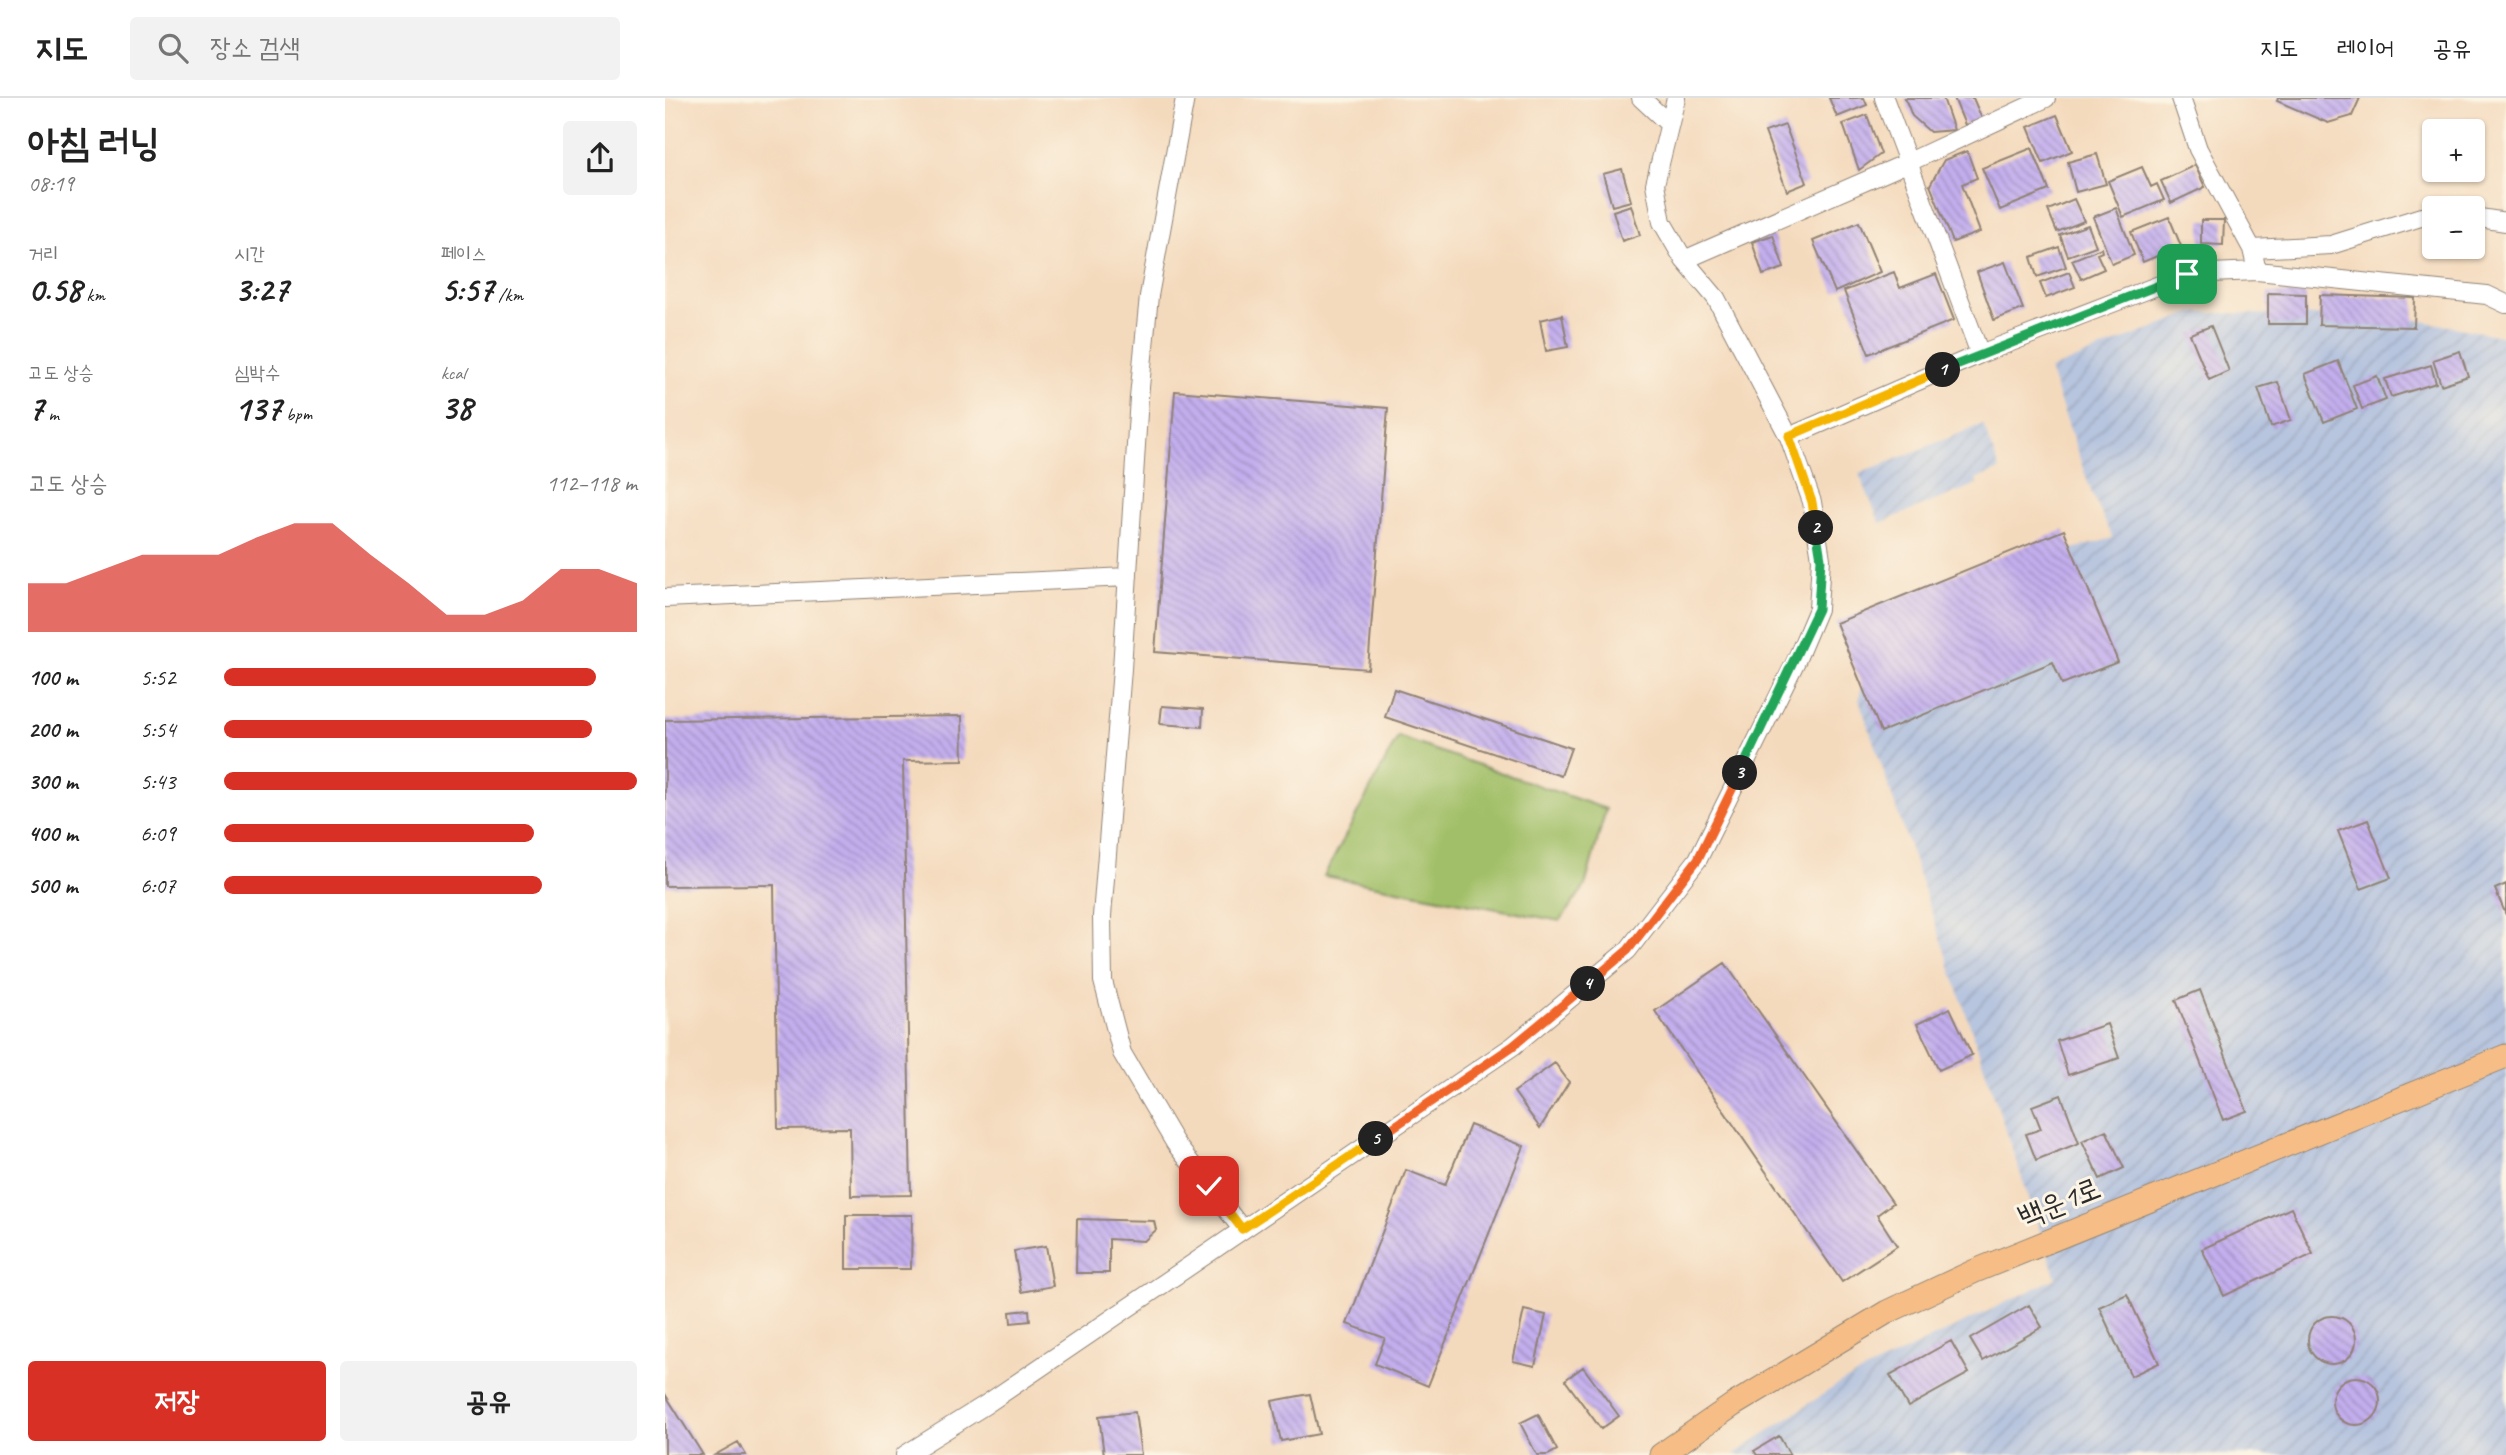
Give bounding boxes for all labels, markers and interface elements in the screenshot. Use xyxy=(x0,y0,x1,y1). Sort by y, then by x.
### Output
search box xyxy=(130,17,620,80)
text: 지도 xyxy=(35,27,88,69)
icon: search xyxy=(154,29,192,67)
text: 장소 검색 xyxy=(210,31,300,64)
text: 지도 xyxy=(2260,33,2298,63)
text: 레이어 xyxy=(2336,33,2394,63)
text: 공유 xyxy=(2432,33,2471,63)
text: 아침 러닝 xyxy=(28,119,160,166)
map controls xyxy=(2422,119,2485,259)
button: + xyxy=(2422,119,2485,182)
button: share xyxy=(563,121,637,195)
text: 08:19 xyxy=(28,169,74,198)
button: − xyxy=(2422,196,2485,259)
text: 거리 xyxy=(28,242,59,266)
text: 시간 xyxy=(234,242,265,266)
text: 페이스 xyxy=(441,242,487,266)
pin xyxy=(2157,244,2217,304)
icon: arrive xyxy=(2168,255,2206,293)
text: 0.58 xyxy=(28,267,82,312)
text: 3:27 xyxy=(234,267,288,312)
text: 5:57 xyxy=(441,267,494,312)
text: km xyxy=(82,283,105,307)
text: /km xyxy=(494,283,523,307)
pin: 1 xyxy=(1925,352,1961,388)
text: 1 xyxy=(1938,357,1947,381)
text: 고도 상승 xyxy=(28,361,94,385)
text: 심박수 xyxy=(234,361,280,385)
text: kcal xyxy=(441,361,466,385)
text: 38 xyxy=(441,385,472,430)
text: 7 xyxy=(28,386,44,431)
text: 137 xyxy=(234,386,281,431)
text: m xyxy=(44,402,59,426)
text: bpm xyxy=(281,402,312,426)
text: 고도 상승 xyxy=(28,469,108,498)
text: 112–118 m xyxy=(546,469,637,498)
pin: 2 xyxy=(1799,510,1833,546)
text: 2 xyxy=(1811,515,1820,539)
text: 100 m xyxy=(28,663,78,692)
text: 5:52 xyxy=(140,663,176,692)
text: 200 m xyxy=(28,715,78,744)
text: 5:54 xyxy=(140,715,176,744)
pin: 3 xyxy=(1723,756,1757,790)
text: 3 xyxy=(1735,760,1744,784)
text: 300 m xyxy=(28,767,78,796)
text: 5:43 xyxy=(140,767,176,796)
text: 400 m xyxy=(28,819,78,848)
text: 6:09 xyxy=(140,819,176,848)
text: 500 m xyxy=(28,871,77,900)
text: 6:07 xyxy=(140,871,176,900)
pin: 4 xyxy=(1571,966,1605,1001)
text: 4 xyxy=(1583,971,1592,995)
pin: 5 xyxy=(1359,1122,1393,1156)
text: 5 xyxy=(1371,1126,1380,1150)
pin xyxy=(1179,1156,1239,1216)
icon: check xyxy=(1190,1167,1228,1205)
street label: 백운1로 xyxy=(2012,1168,2106,1236)
button: 저장 xyxy=(28,1361,326,1441)
button: 공유 xyxy=(340,1361,637,1441)

